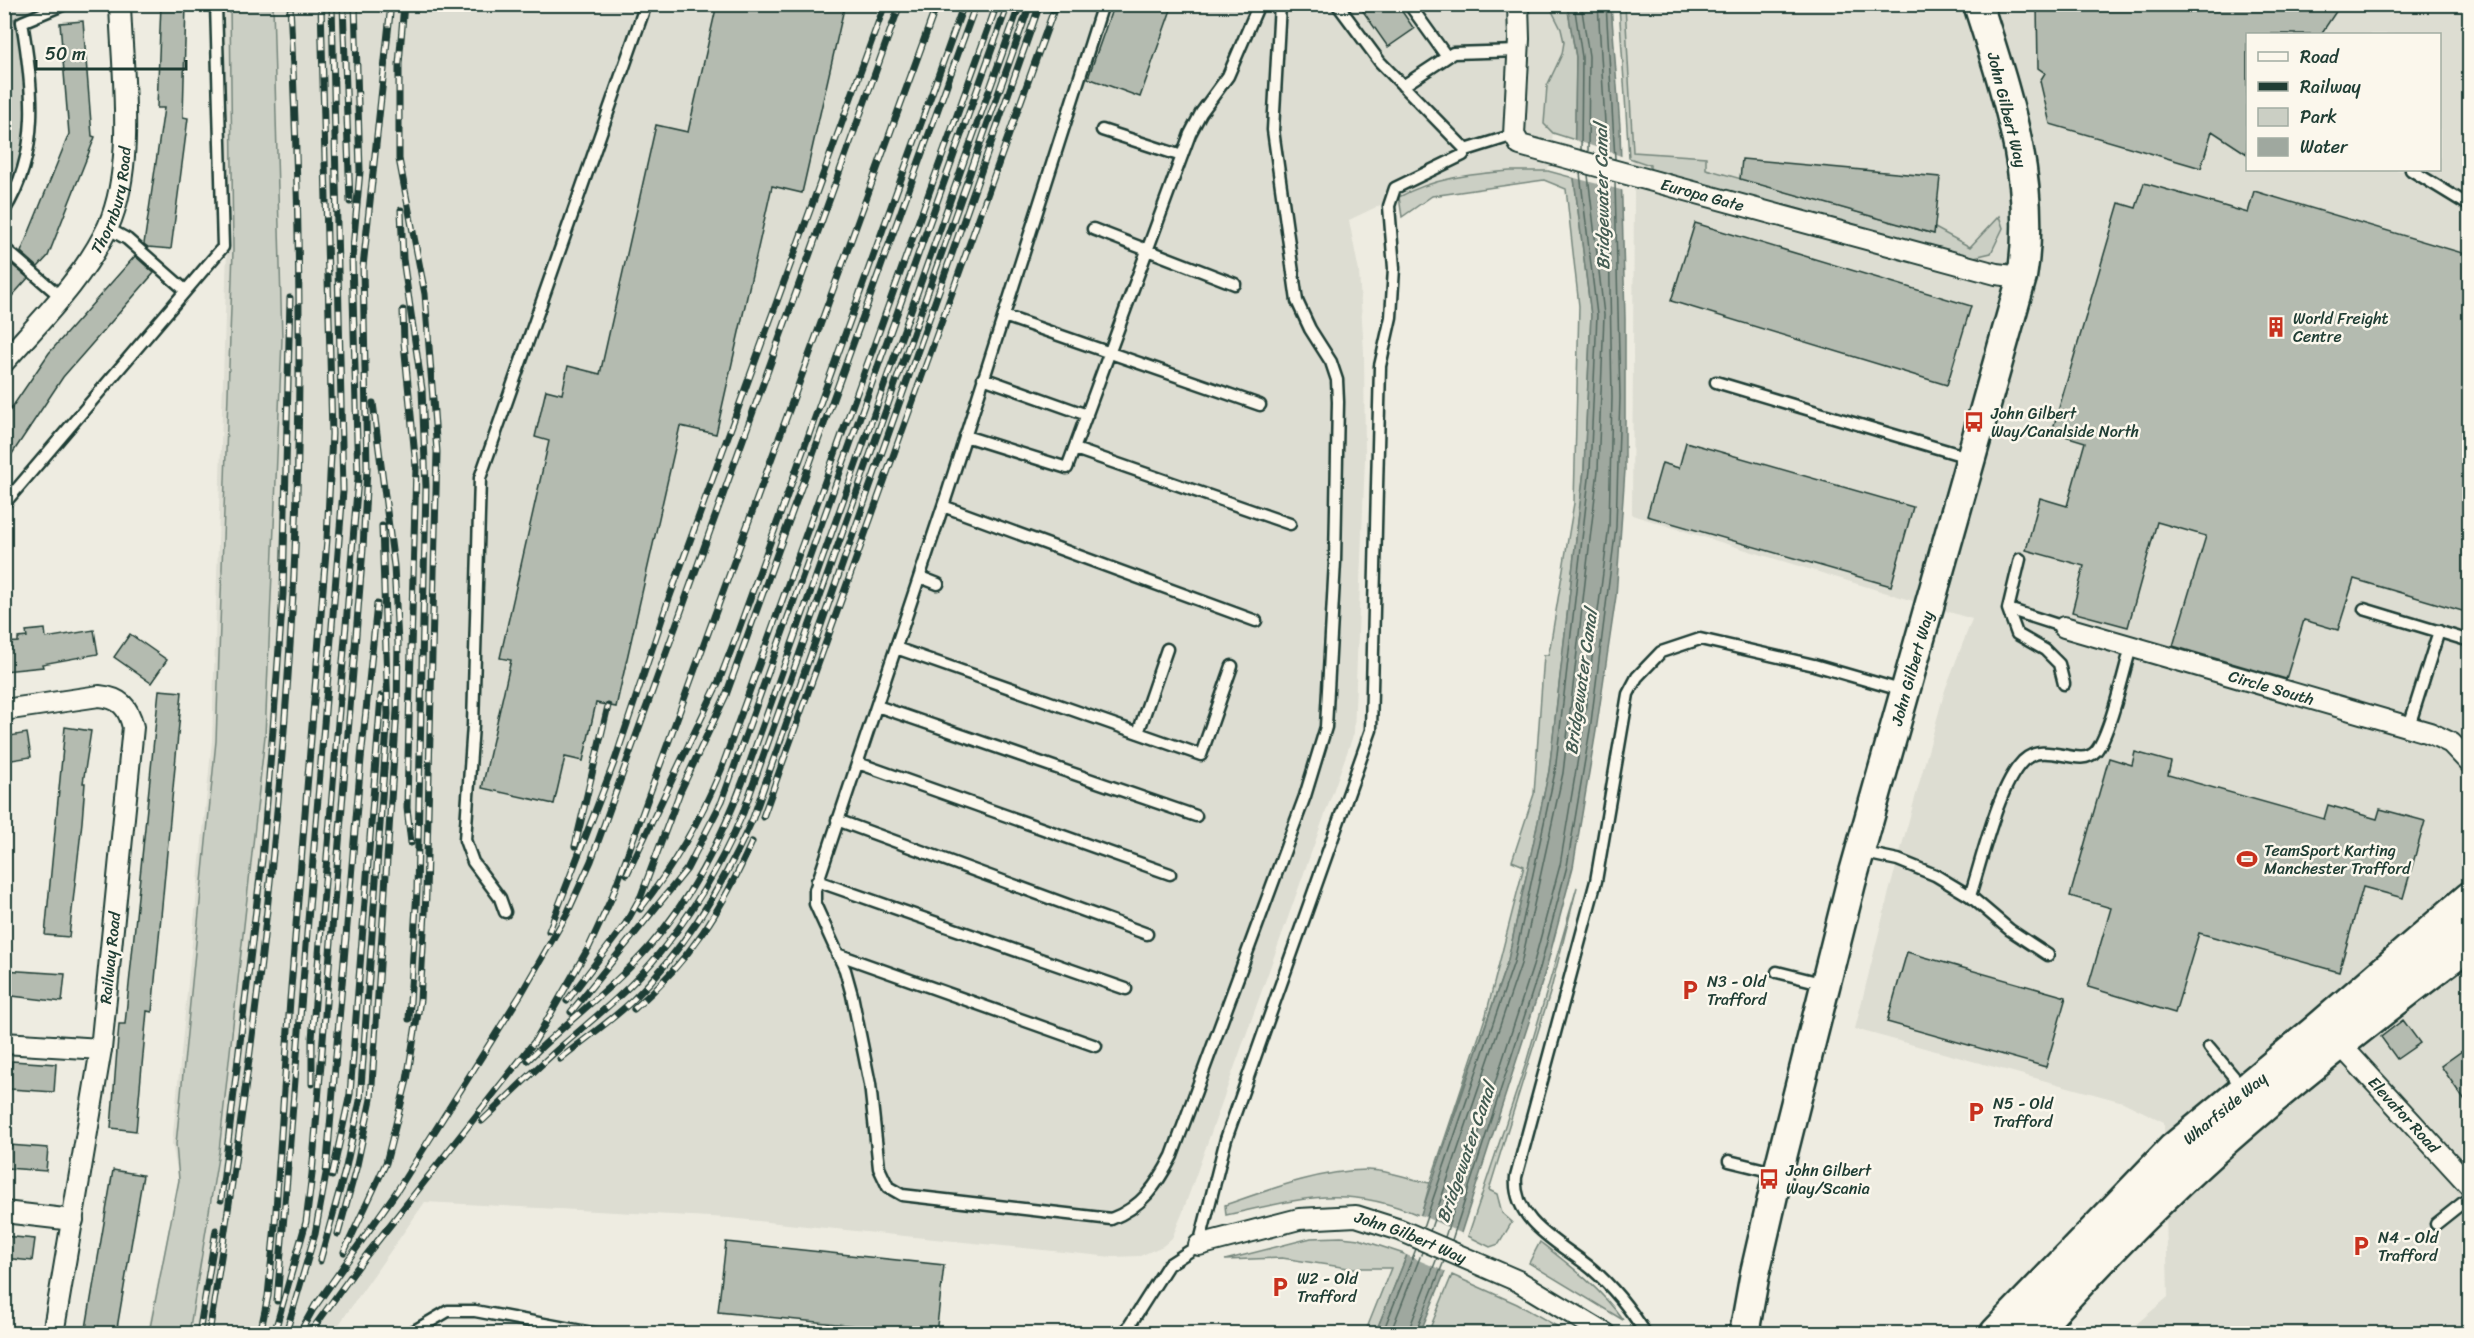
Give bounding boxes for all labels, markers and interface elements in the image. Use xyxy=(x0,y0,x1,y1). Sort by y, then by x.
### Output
scale bar xyxy=(36,33,186,71)
legend xyxy=(2246,33,2441,171)
text: 50 m xyxy=(45,38,86,70)
text: Road xyxy=(2300,41,2340,73)
street label: John Gilbert Way xyxy=(1978,48,2036,171)
text: Railway xyxy=(2300,71,2362,103)
text: Park xyxy=(2300,101,2337,133)
water label: Bridgewater Canal xyxy=(1585,120,1619,270)
text: Water xyxy=(2300,131,2349,163)
street label: Thornbury Road xyxy=(82,144,139,260)
street label: Europa Gate xyxy=(1658,169,1748,220)
place label: World Freight Centre xyxy=(2293,304,2389,351)
building icon: World Freight Centre xyxy=(2264,315,2288,339)
place label: John Gilbert Way/Canalside North xyxy=(1990,399,2139,446)
bus stop icon: John Gilbert Way/Canalside North xyxy=(1962,410,1986,434)
water label: Bridgewater Canal xyxy=(1555,603,1608,757)
street label: John Gilbert Way xyxy=(1881,607,1942,730)
street label: Circle South xyxy=(2225,661,2318,713)
place label: TeamSport Karting Manchester Trafford xyxy=(2264,836,2412,883)
sports icon: TeamSport Karting Manchester Trafford xyxy=(2235,847,2259,871)
street label: Railway Road xyxy=(91,909,129,1005)
place label: N3 - Old Trafford xyxy=(1707,967,1768,1014)
parking icon: N3 - Old Trafford xyxy=(1678,978,1702,1002)
street label: Wharfside Way xyxy=(2176,1064,2274,1152)
street label: Elevator Road xyxy=(2361,1069,2449,1161)
water label: Bridgewater Canal xyxy=(1427,1075,1506,1227)
place label: N5 - Old Trafford xyxy=(1993,1089,2055,1136)
parking icon: N5 - Old Trafford xyxy=(1964,1100,1988,1124)
place label: John Gilbert Way/Scania xyxy=(1785,1156,1872,1203)
bus stop icon: John Gilbert Way/Scania xyxy=(1757,1167,1781,1191)
street label: John Gilbert Way xyxy=(1350,1202,1472,1272)
place label: N4 - Old Trafford xyxy=(2378,1223,2440,1270)
parking icon: N4 - Old Trafford xyxy=(2349,1234,2373,1258)
place label: W2 - Old Trafford xyxy=(1297,1264,1359,1311)
parking icon: W2 - Old Trafford xyxy=(1268,1275,1292,1299)

